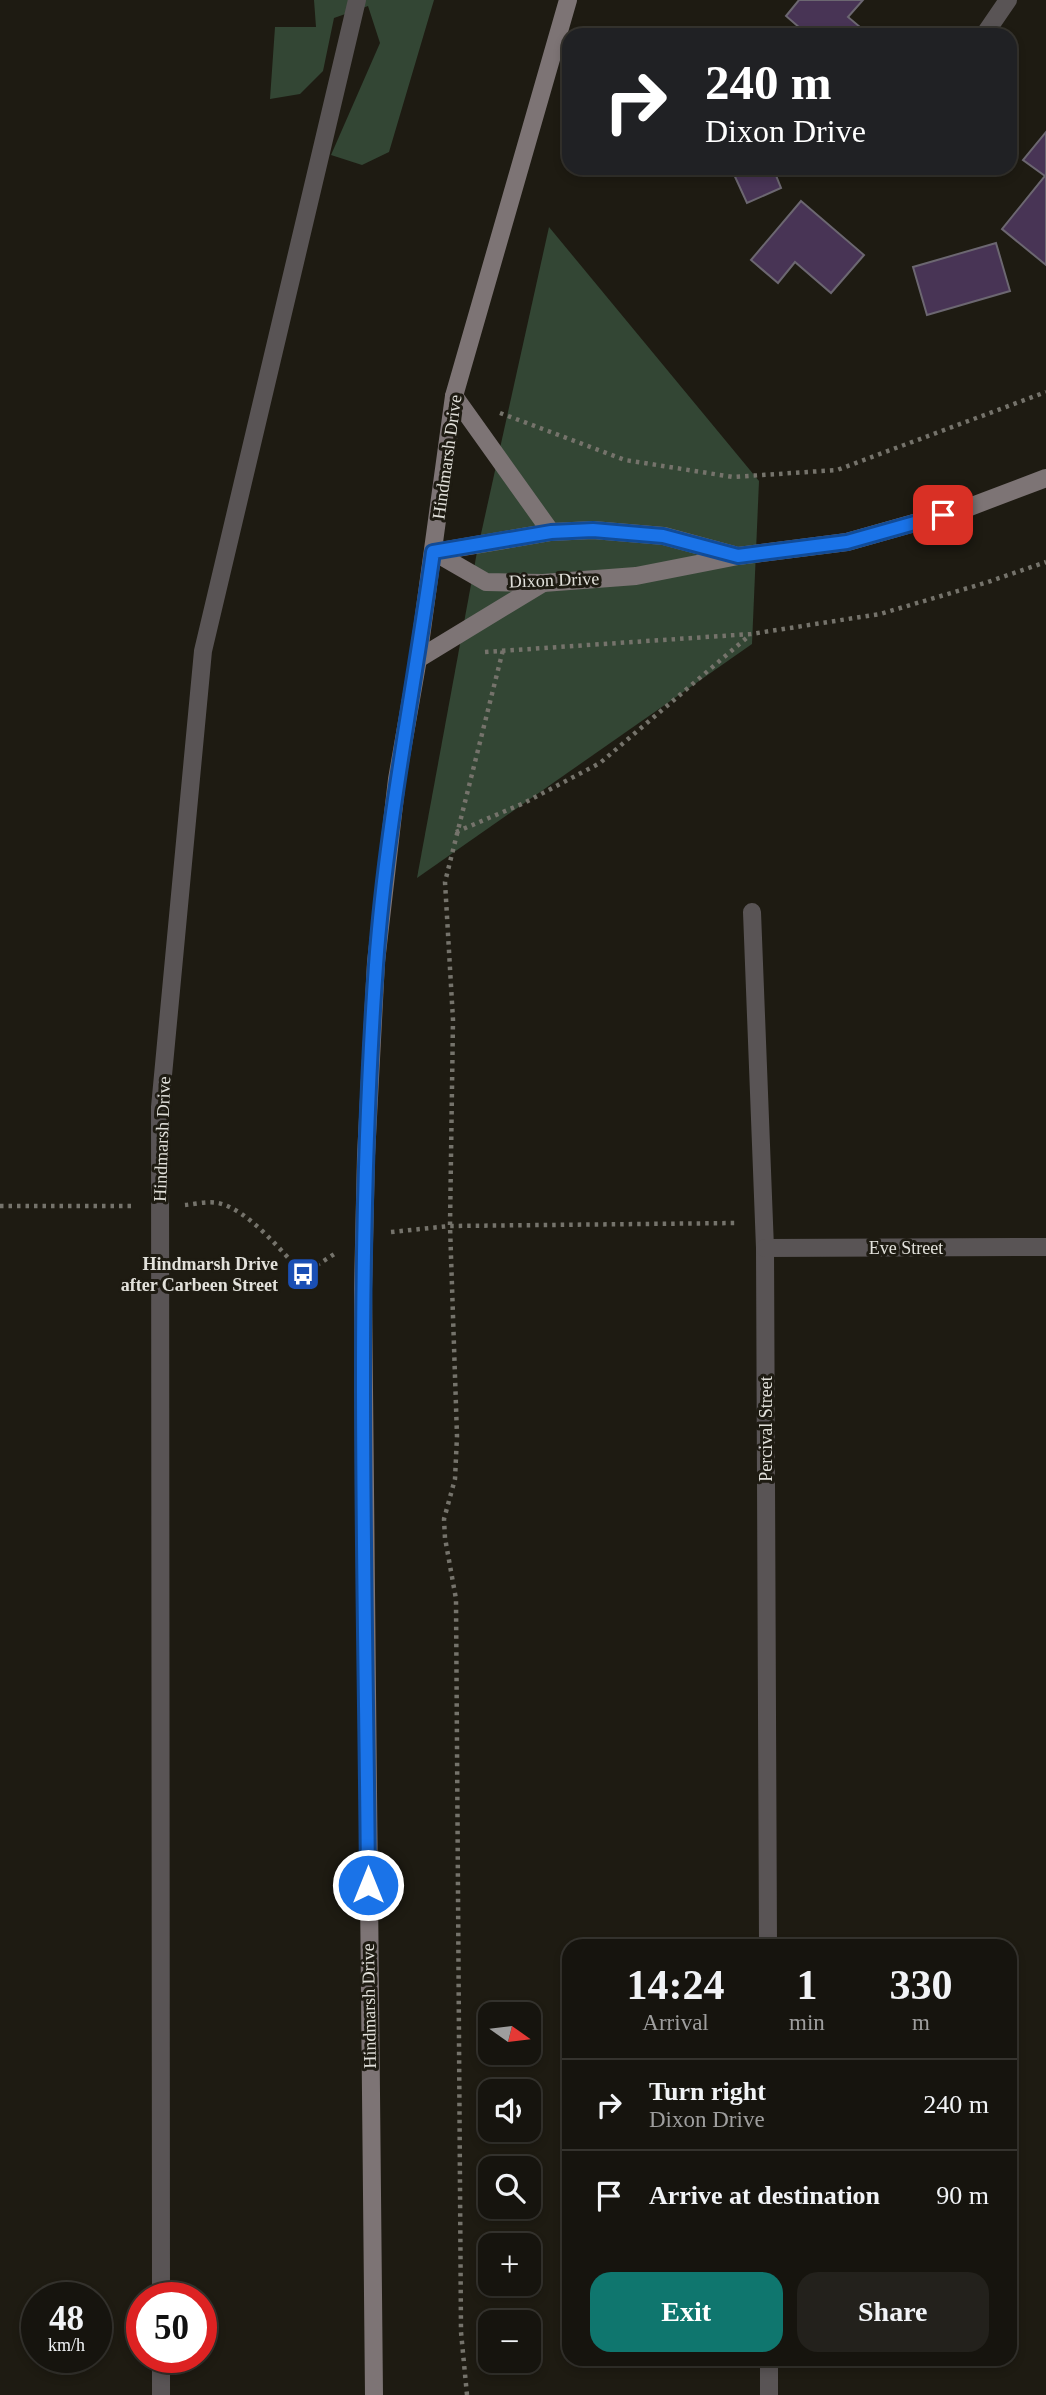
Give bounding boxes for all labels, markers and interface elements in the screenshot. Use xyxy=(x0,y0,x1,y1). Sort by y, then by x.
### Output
text: 240 m xyxy=(705,55,832,110)
icon: right xyxy=(590,56,681,147)
text: Dixon Drive xyxy=(705,113,866,149)
street label: Hindmarsh Drive xyxy=(428,393,466,521)
pin xyxy=(913,485,973,545)
icon: arrive xyxy=(924,496,962,534)
street label: Dixon Drive xyxy=(508,568,600,592)
street label: Hindmarsh Drive xyxy=(150,1076,174,1202)
street label: Eve Street xyxy=(869,1238,943,1258)
place label: Hindmarsh Drive after Carbeen Street xyxy=(121,1254,278,1295)
bus stop icon: Hindmarsh Drive after Carbeen Street xyxy=(284,1255,322,1293)
street label: Percival Street xyxy=(756,1376,776,1482)
position arrow xyxy=(331,1848,405,1922)
street label: Hindmarsh Drive xyxy=(358,1943,380,2069)
text: 14:24 xyxy=(627,1962,725,2008)
text: 1 xyxy=(796,1962,817,2008)
text: 330 xyxy=(889,1962,952,2008)
north arrow xyxy=(478,2002,541,2065)
map controls xyxy=(478,2002,541,2373)
text: Arrival xyxy=(642,2010,709,2035)
text: min xyxy=(789,2010,825,2035)
text: m xyxy=(912,2010,930,2035)
text: Turn right xyxy=(649,2077,766,2106)
button: sound xyxy=(478,2079,541,2142)
icon: right xyxy=(590,2086,628,2124)
text: 240 m xyxy=(923,2090,989,2119)
text: Dixon Drive xyxy=(649,2107,765,2132)
button: search xyxy=(478,2156,541,2219)
icon: arrive xyxy=(590,2177,628,2215)
text: Arrive at destination xyxy=(649,2181,880,2210)
text: 90 m xyxy=(936,2181,989,2210)
button: + xyxy=(478,2233,541,2296)
button: Exit xyxy=(590,2272,783,2352)
button: Share xyxy=(797,2272,989,2352)
speed limit sign: 50 xyxy=(126,2282,217,2373)
text: 48 xyxy=(49,2299,84,2338)
button: − xyxy=(478,2310,541,2373)
text: km/h xyxy=(48,2335,85,2355)

